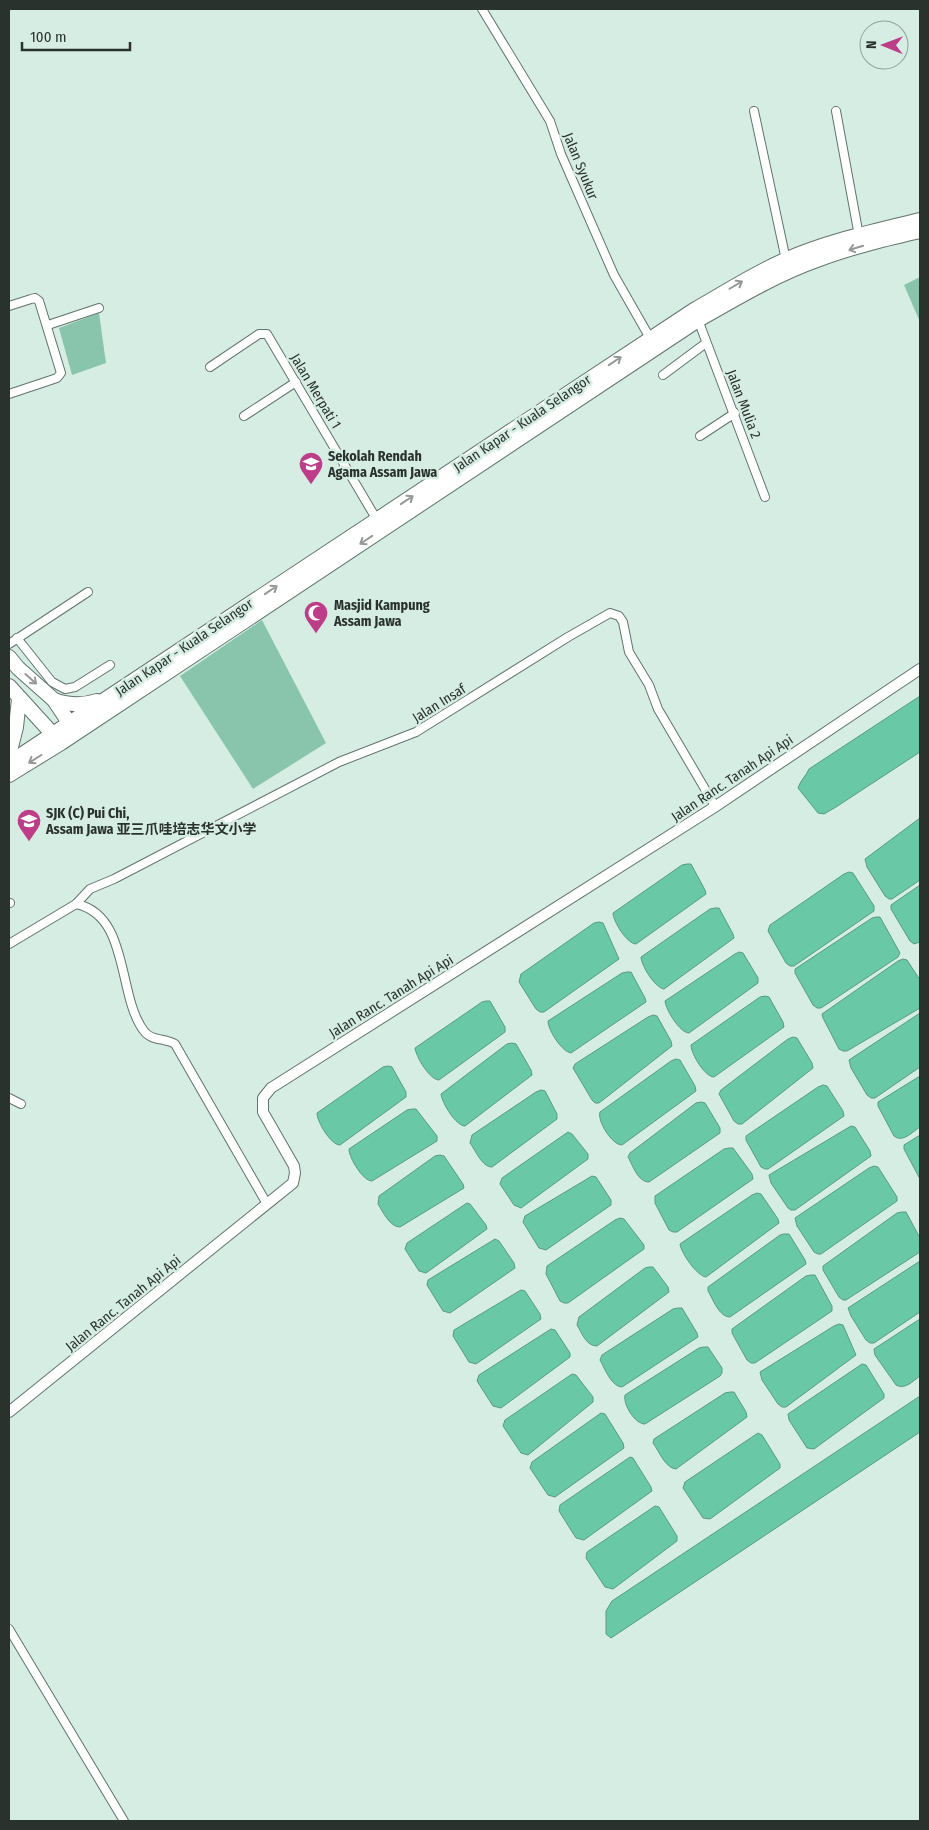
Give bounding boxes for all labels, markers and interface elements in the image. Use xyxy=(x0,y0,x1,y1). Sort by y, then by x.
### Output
scale bar xyxy=(22,20,130,52)
north arrow xyxy=(859,20,909,70)
text: 100 m xyxy=(30,28,67,46)
text: N xyxy=(863,40,880,49)
street label: Jalan Syukur xyxy=(559,130,602,202)
one-way arrow xyxy=(849,243,865,253)
one-way arrow xyxy=(729,280,743,290)
street label: Jalan Merpati 1 xyxy=(287,351,345,432)
one-way arrow xyxy=(608,356,622,366)
street label: Jalan Mulia 2 xyxy=(723,367,764,441)
street label: Jalan Kapar - Kuala Selangor xyxy=(450,371,594,476)
place label: Sekolah Rendah Agama Assam Jawa xyxy=(327,448,437,481)
school or university icon: Sekolah Rendah Agama Assam Jawa xyxy=(298,451,324,485)
one-way arrow xyxy=(400,494,414,505)
one-way arrow xyxy=(359,535,373,545)
one-way arrow xyxy=(263,585,277,595)
street label: Jalan Kapar - Kuala Selangor xyxy=(112,595,256,700)
place label: Masjid Kampung Assam Jawa xyxy=(333,597,430,630)
mosque icon: Masjid Kampung Assam Jawa xyxy=(303,600,329,634)
one-way arrow xyxy=(24,673,37,685)
street label: Jalan Insaf xyxy=(409,679,471,726)
street label: Jalan Ranc. Tanah Api Api xyxy=(668,731,796,826)
one-way arrow xyxy=(28,755,42,765)
place label: SJK (C) Pui Chi, Assam Jawa 亚三爪哇培志华文小学 xyxy=(45,805,256,838)
school or university icon: SJK (C) Pui Chi, Assam Jawa 亚三爪哇培志华文小学 xyxy=(16,808,42,842)
street label: Jalan Ranc. Tanah Api Api xyxy=(326,951,457,1042)
street label: Jalan Ranc. Tanah Api Api xyxy=(62,1252,184,1355)

